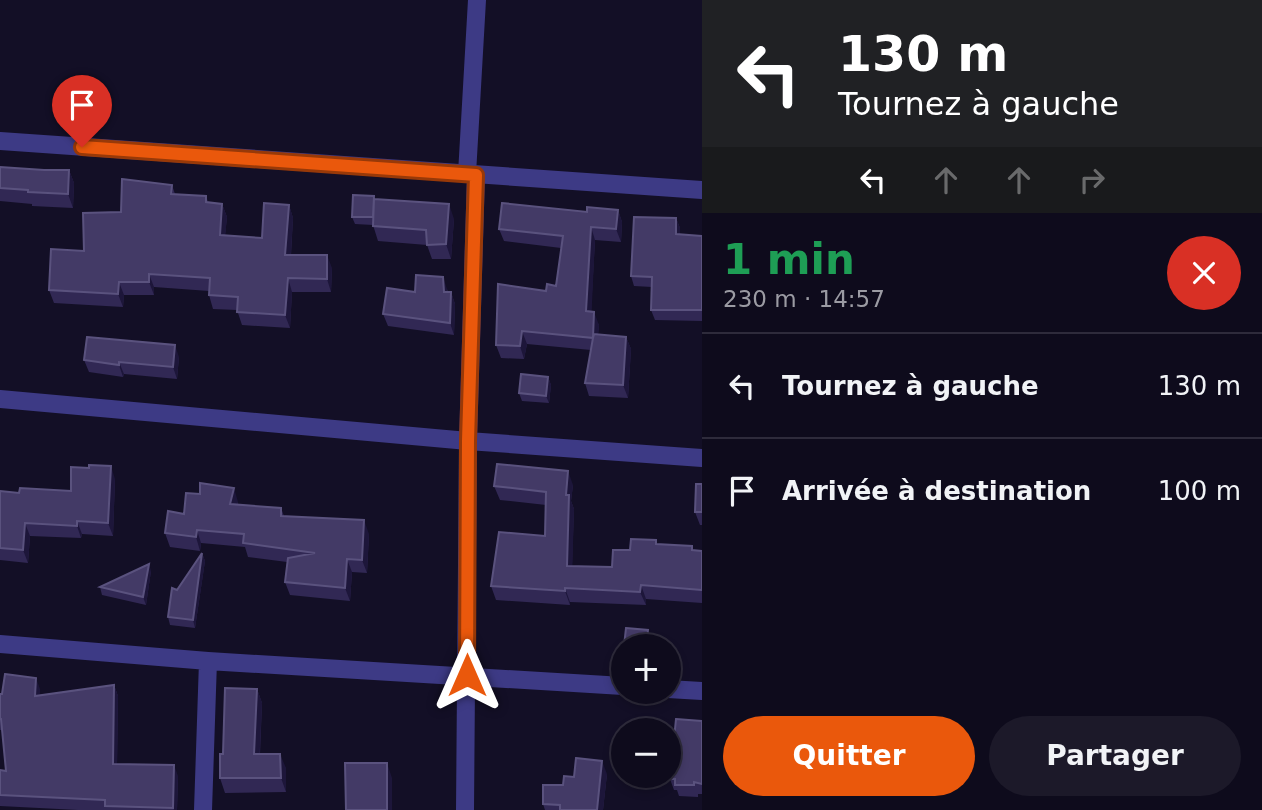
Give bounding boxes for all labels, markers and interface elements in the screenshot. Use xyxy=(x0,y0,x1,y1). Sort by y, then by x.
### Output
text: 130 m xyxy=(838,26,1008,83)
icon: left xyxy=(723,28,814,119)
pin xyxy=(52,75,112,147)
text: Tournez à gauche xyxy=(838,85,1119,123)
icon: arrive xyxy=(63,86,101,124)
icon: left xyxy=(854,161,892,199)
icon: ahead xyxy=(927,161,965,199)
icon: ahead xyxy=(1000,161,1038,199)
icon: right xyxy=(1073,161,1111,199)
text: 1 min xyxy=(723,235,855,284)
button: close xyxy=(1167,236,1241,310)
text: 230 m · 14:57 xyxy=(723,286,885,312)
icon: left xyxy=(723,367,761,405)
text: Tournez à gauche xyxy=(782,371,1039,401)
text: 130 m xyxy=(1158,371,1241,401)
icon: arrive xyxy=(723,472,761,510)
text: Arrivée à destination xyxy=(782,476,1091,506)
text: 100 m xyxy=(1158,476,1241,506)
map controls xyxy=(611,634,681,788)
button: + xyxy=(611,634,681,704)
position arrow xyxy=(430,638,504,712)
button: Quitter xyxy=(723,716,975,796)
button: Partager xyxy=(989,716,1241,796)
button: − xyxy=(611,718,681,788)

